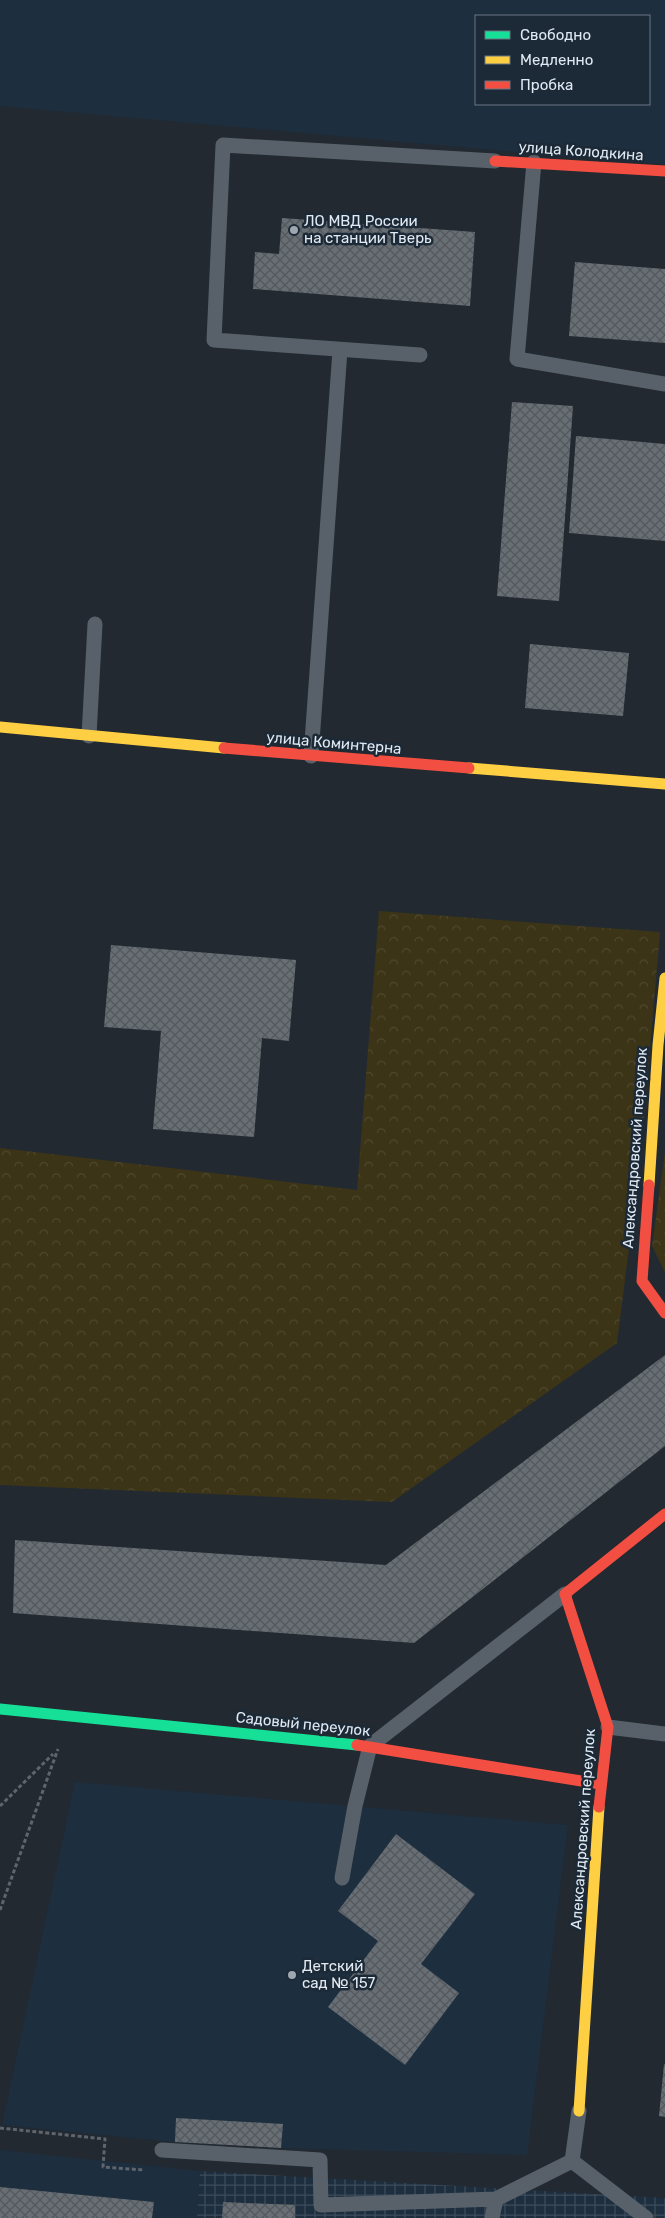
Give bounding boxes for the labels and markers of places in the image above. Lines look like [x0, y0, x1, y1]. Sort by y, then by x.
place label: ЛО МВД России на станции Тверь [304, 212, 432, 247]
marker: ЛО МВД России на станции Тверь [288, 224, 300, 236]
place label: Детский сад № 157 [302, 1957, 376, 1992]
marker: Детский сад № 157 [286, 1969, 298, 1981]

